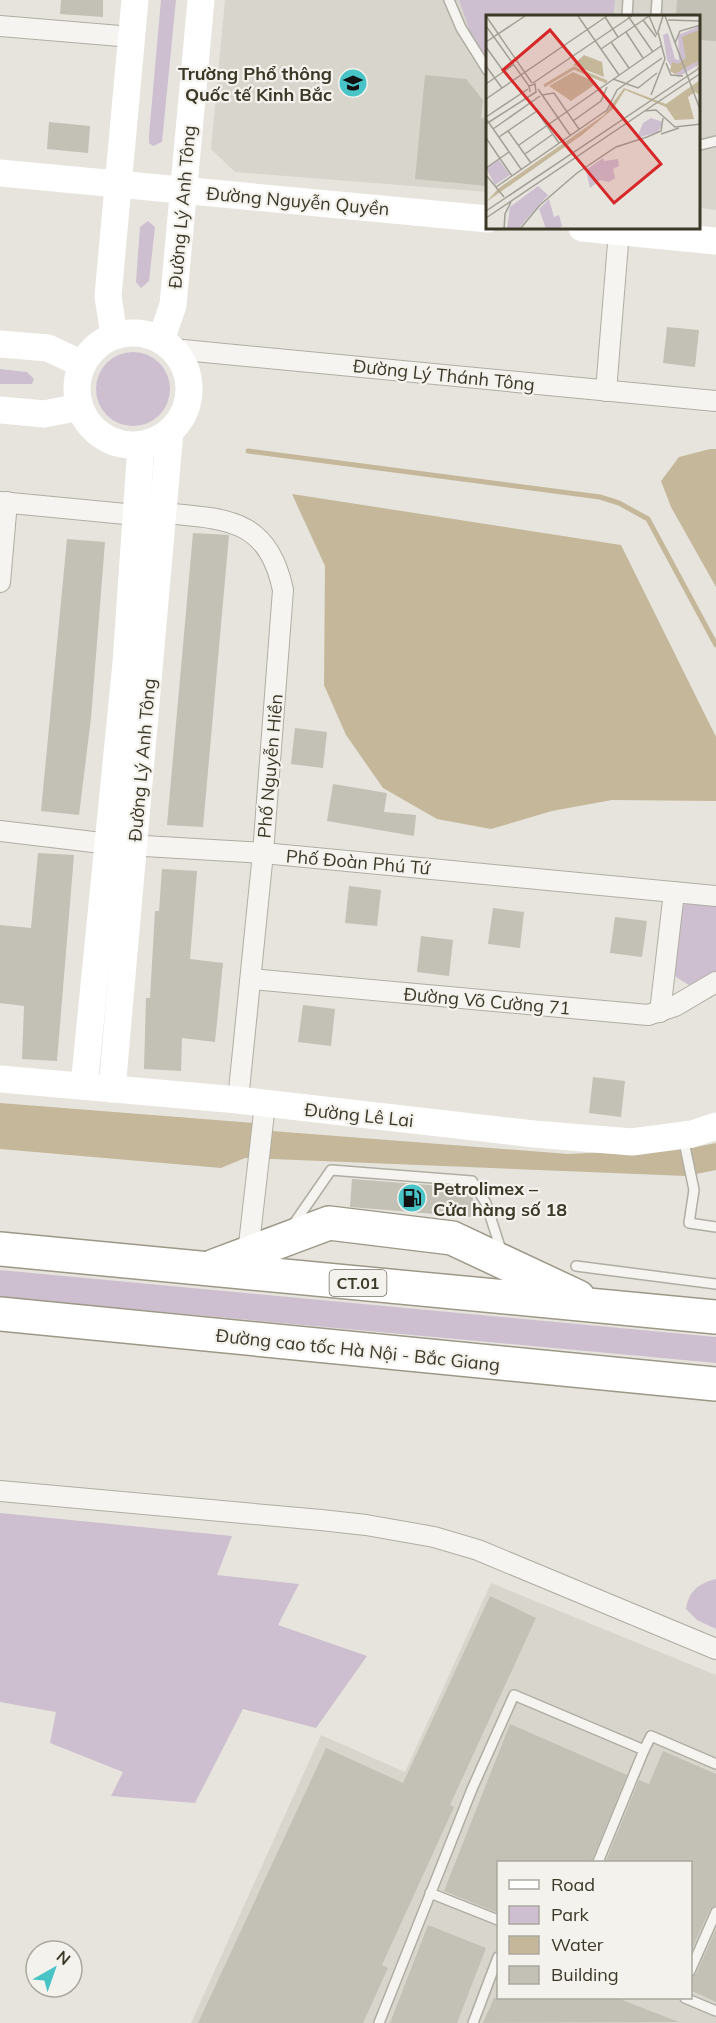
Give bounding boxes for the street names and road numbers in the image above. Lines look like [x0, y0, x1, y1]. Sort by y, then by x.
street label: Đường Lý Anh Tông [163, 124, 201, 290]
street label: Đường Nguyễn Quyền [206, 182, 390, 220]
street label: Đường Lý Thánh Tông [352, 354, 536, 396]
street label: Đường Lý Anh Tông [123, 677, 161, 843]
street label: Phố Nguyễn Hiền [252, 693, 288, 839]
street label: Phố Đoàn Phú Tứ [285, 844, 432, 880]
street label: Đường Võ Cường 71 [403, 982, 571, 1020]
street label: Đường Lê Lai [303, 1098, 415, 1132]
road number: CT.01 [330, 1270, 386, 1296]
street label: Đường cao tốc Hà Nội - Bắc Giang [215, 1324, 501, 1376]

